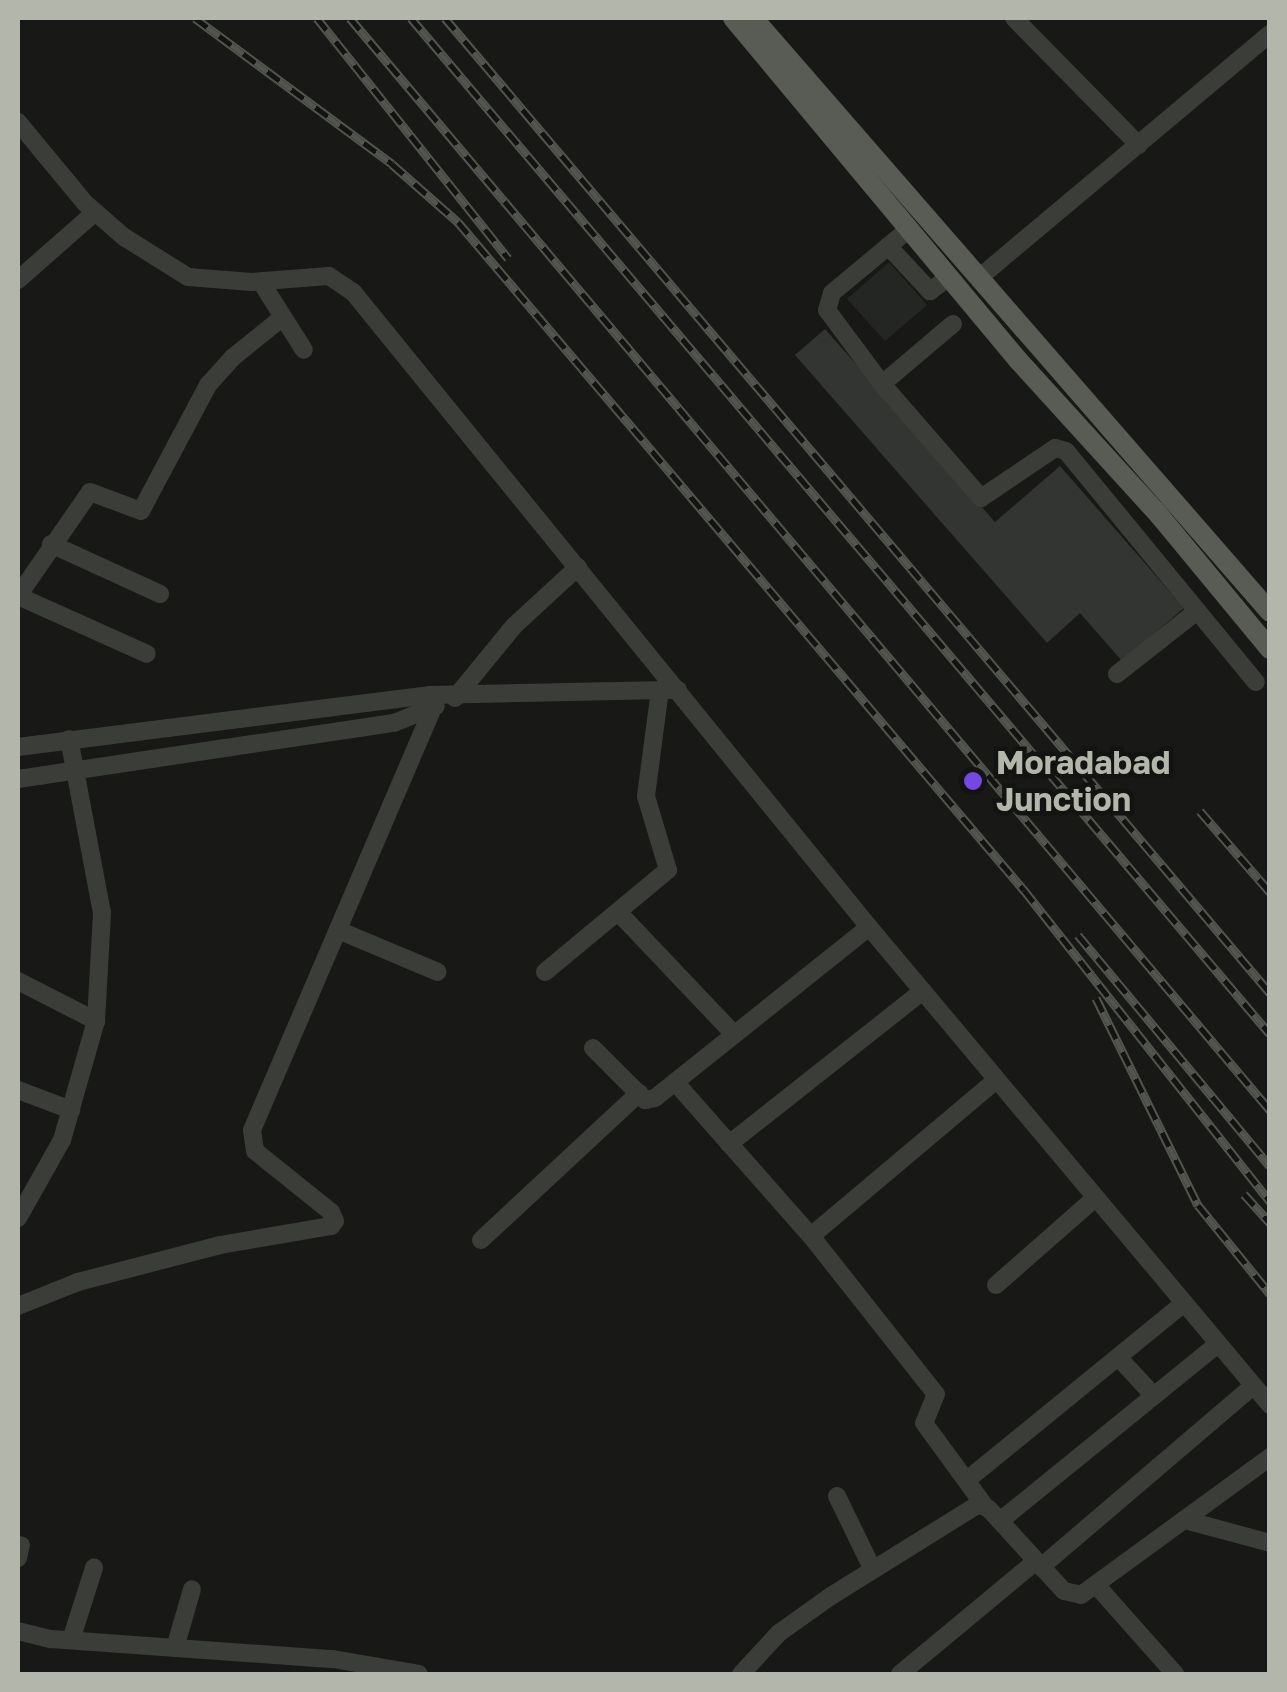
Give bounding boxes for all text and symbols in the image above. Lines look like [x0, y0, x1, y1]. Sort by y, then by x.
place label: Moradabad Junction [996, 744, 1170, 819]
marker: Moradabad Junction [960, 768, 986, 794]

